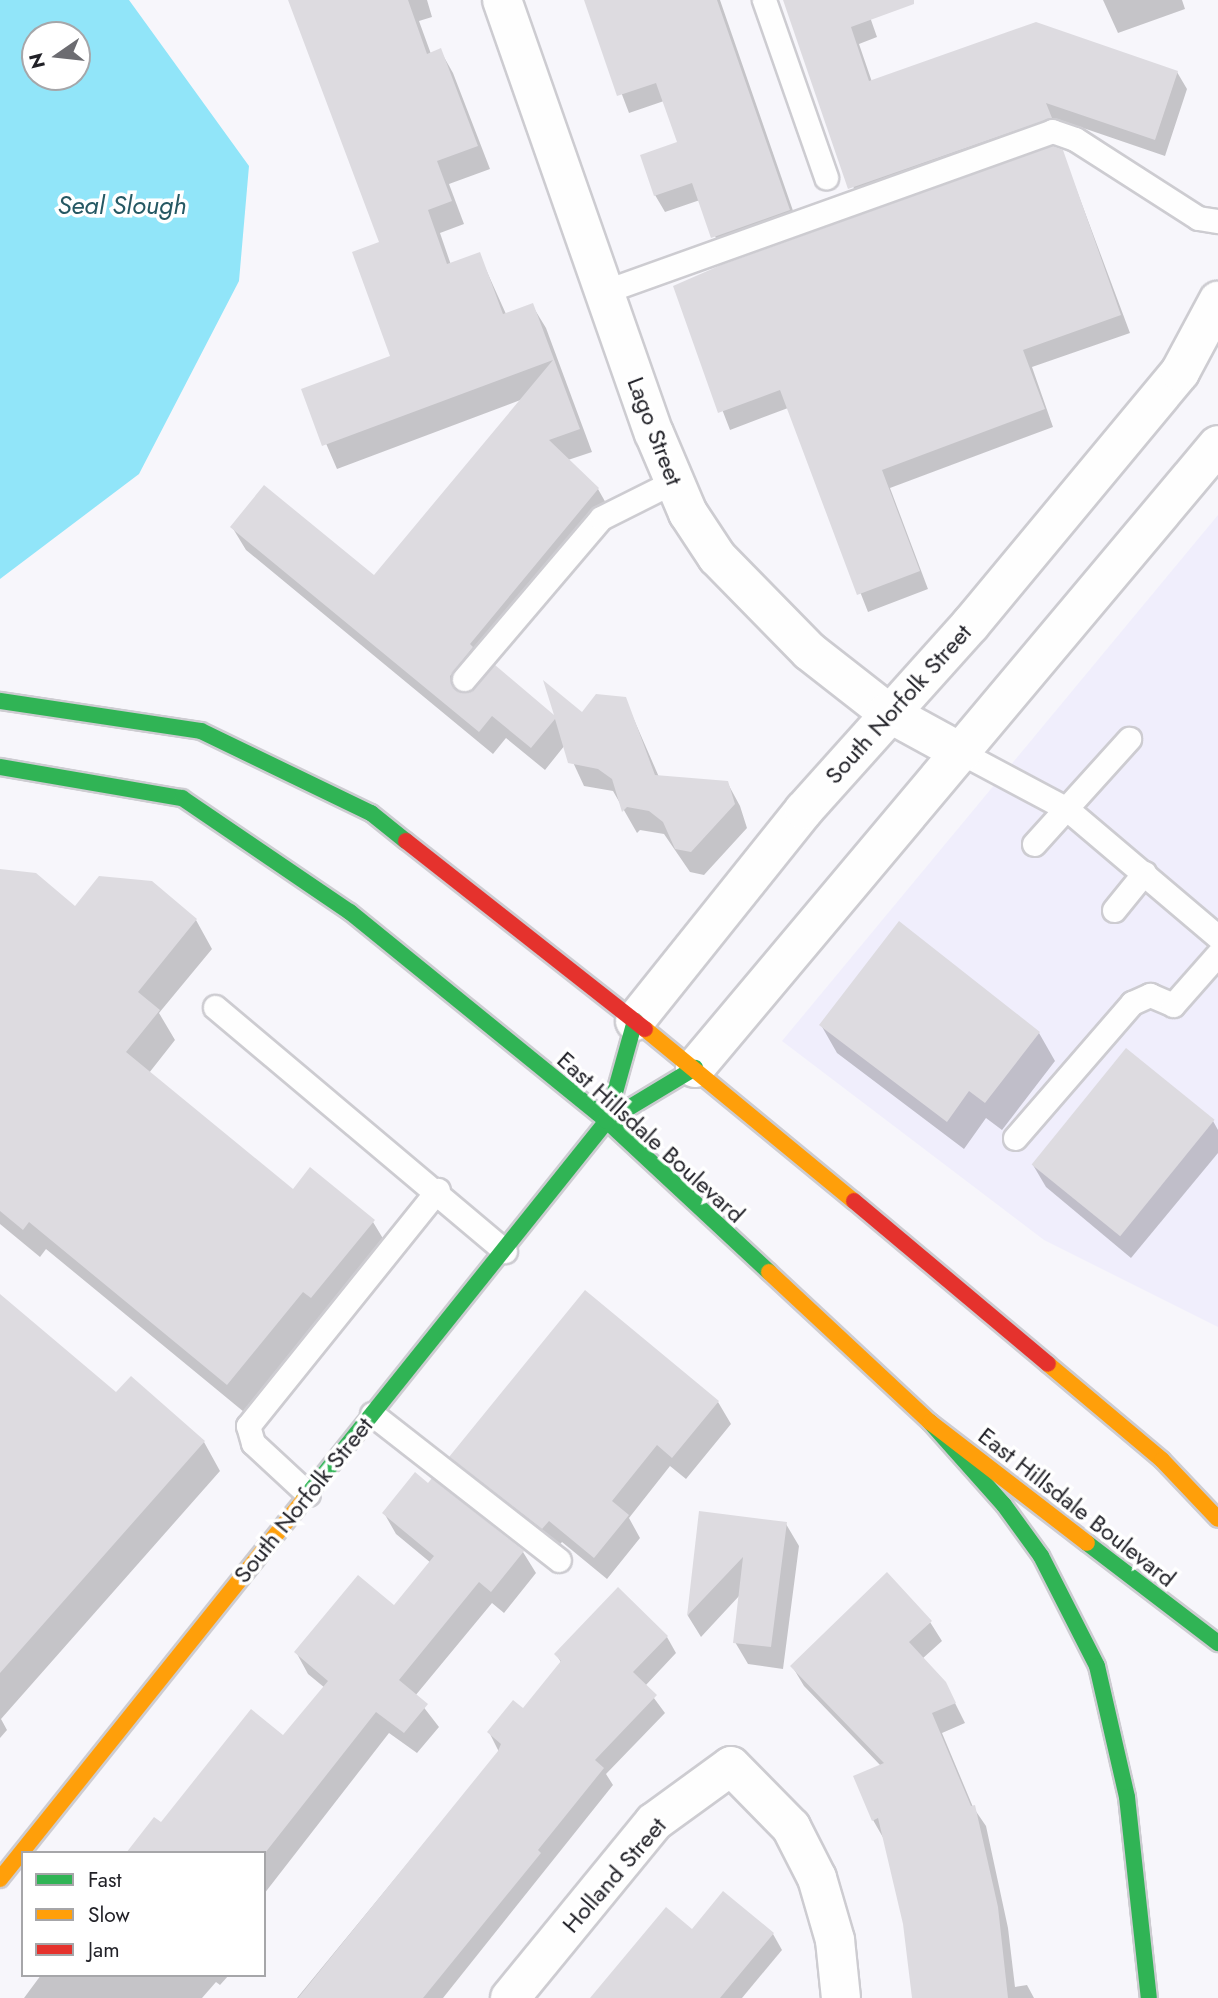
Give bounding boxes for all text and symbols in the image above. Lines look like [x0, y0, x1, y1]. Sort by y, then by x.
north arrow [21, 21, 91, 91]
text: N [22, 50, 52, 71]
water label: Seal Slough [57, 190, 187, 222]
street label: Lago Street [621, 373, 689, 489]
street label: South Norfolk Street [819, 618, 977, 790]
street label: East Hillsdale Boulevard [551, 1045, 751, 1229]
street label: South Norfolk Street [227, 1411, 379, 1589]
street label: East Hillsdale Boulevard [973, 1421, 1181, 1593]
street label: Holland Street [556, 1811, 672, 1939]
legend [21, 1851, 266, 1977]
text: Fast [88, 1865, 121, 1895]
text: Slow [88, 1900, 130, 1930]
text: Jam [88, 1935, 120, 1965]

